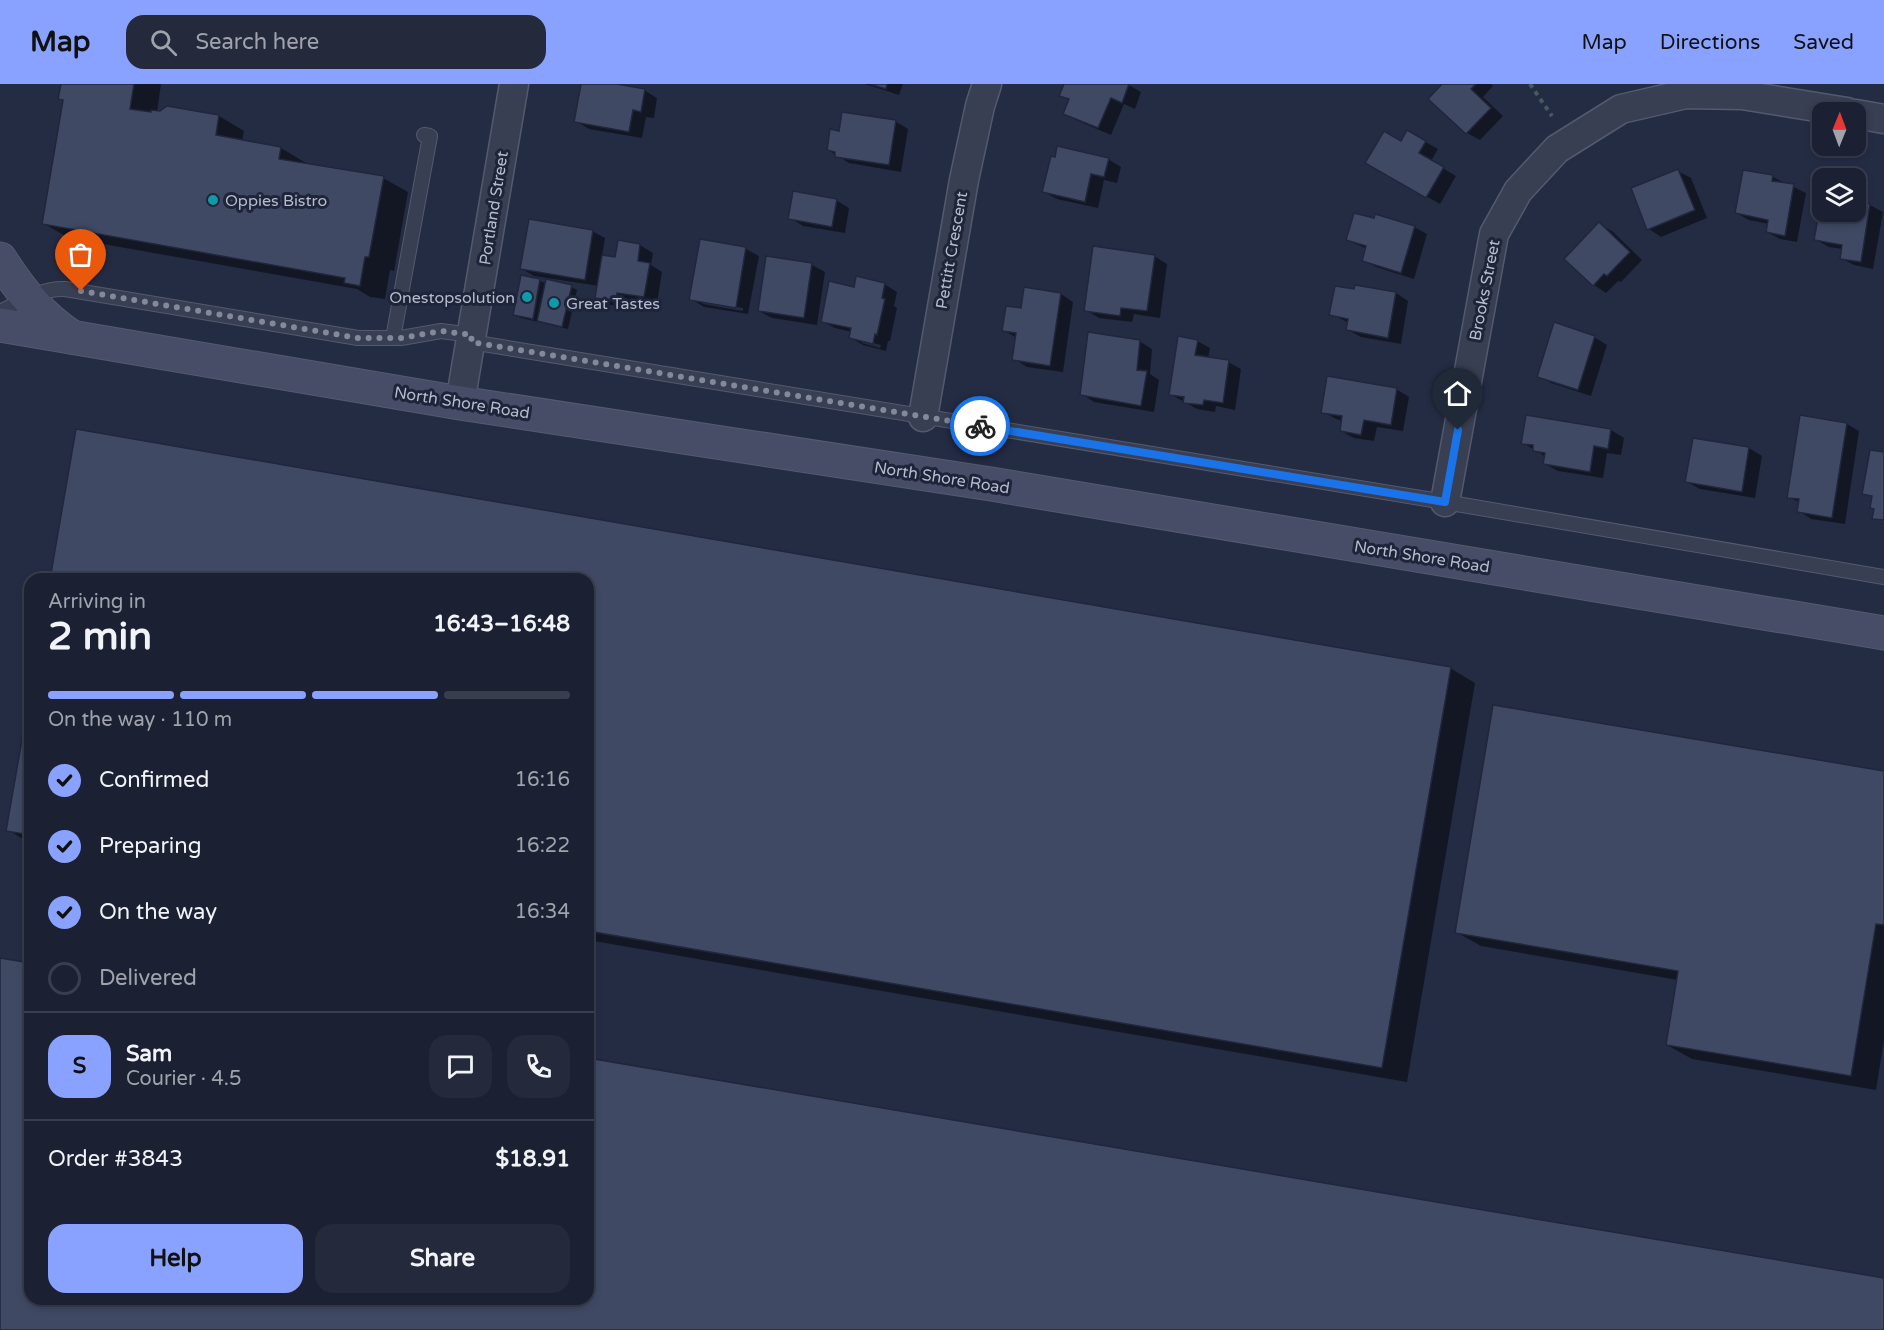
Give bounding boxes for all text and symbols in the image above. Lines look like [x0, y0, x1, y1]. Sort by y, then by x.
search box [126, 15, 546, 69]
text: Map [30, 25, 90, 59]
icon: search [147, 26, 180, 59]
text: Search here [195, 29, 319, 55]
text: Map [1581, 30, 1627, 55]
text: Directions [1660, 30, 1760, 55]
text: Saved [1793, 30, 1854, 55]
north arrow [1812, 102, 1866, 156]
map controls [1812, 102, 1866, 222]
street label: Portland Street [475, 150, 513, 267]
button: layers [1812, 168, 1866, 222]
street label: Pettitt Crescent [932, 190, 972, 311]
place label: Oppies Bistro [225, 191, 327, 211]
marker: Oppies Bistro [206, 193, 220, 207]
pin [55, 229, 106, 291]
icon: bag [64, 238, 97, 271]
street label: Brooks Street [1465, 238, 1505, 342]
place label: Onestopsolution [389, 288, 515, 308]
marker: Onestopsolution [520, 290, 534, 304]
place label: Great Tastes [566, 294, 660, 314]
marker: Great Tastes [547, 296, 561, 310]
pin [1432, 368, 1483, 430]
icon: home [1441, 377, 1474, 410]
street label: North Shore Road [393, 382, 531, 424]
courier [950, 396, 1010, 456]
icon: bike [964, 410, 997, 443]
street label: North Shore Road [873, 457, 1011, 499]
street label: North Shore Road [1353, 536, 1491, 578]
text: Arriving in [48, 590, 146, 614]
text: 16:43–16:48 [433, 611, 570, 637]
text: 2 min [48, 613, 152, 660]
text: On the way · 110 m [48, 708, 232, 732]
icon: check [48, 764, 81, 797]
text: Confirmed [99, 767, 209, 793]
text: 16:16 [515, 768, 570, 792]
icon: check [48, 830, 81, 863]
text: Preparing [99, 833, 202, 859]
text: 16:22 [515, 834, 570, 858]
icon: check [48, 896, 81, 929]
text: On the way [99, 899, 217, 925]
text: 16:34 [515, 900, 570, 924]
text: Delivered [99, 965, 197, 991]
button: chat [429, 1035, 492, 1098]
button: phone [507, 1035, 570, 1098]
text: Sam [126, 1041, 172, 1067]
text: S [73, 1053, 86, 1079]
text: Courier · 4.5 [126, 1067, 241, 1091]
text: Order #3843 [48, 1146, 183, 1172]
text: $18.91 [495, 1146, 570, 1172]
button: Help [48, 1224, 303, 1293]
button: Share [315, 1224, 570, 1293]

